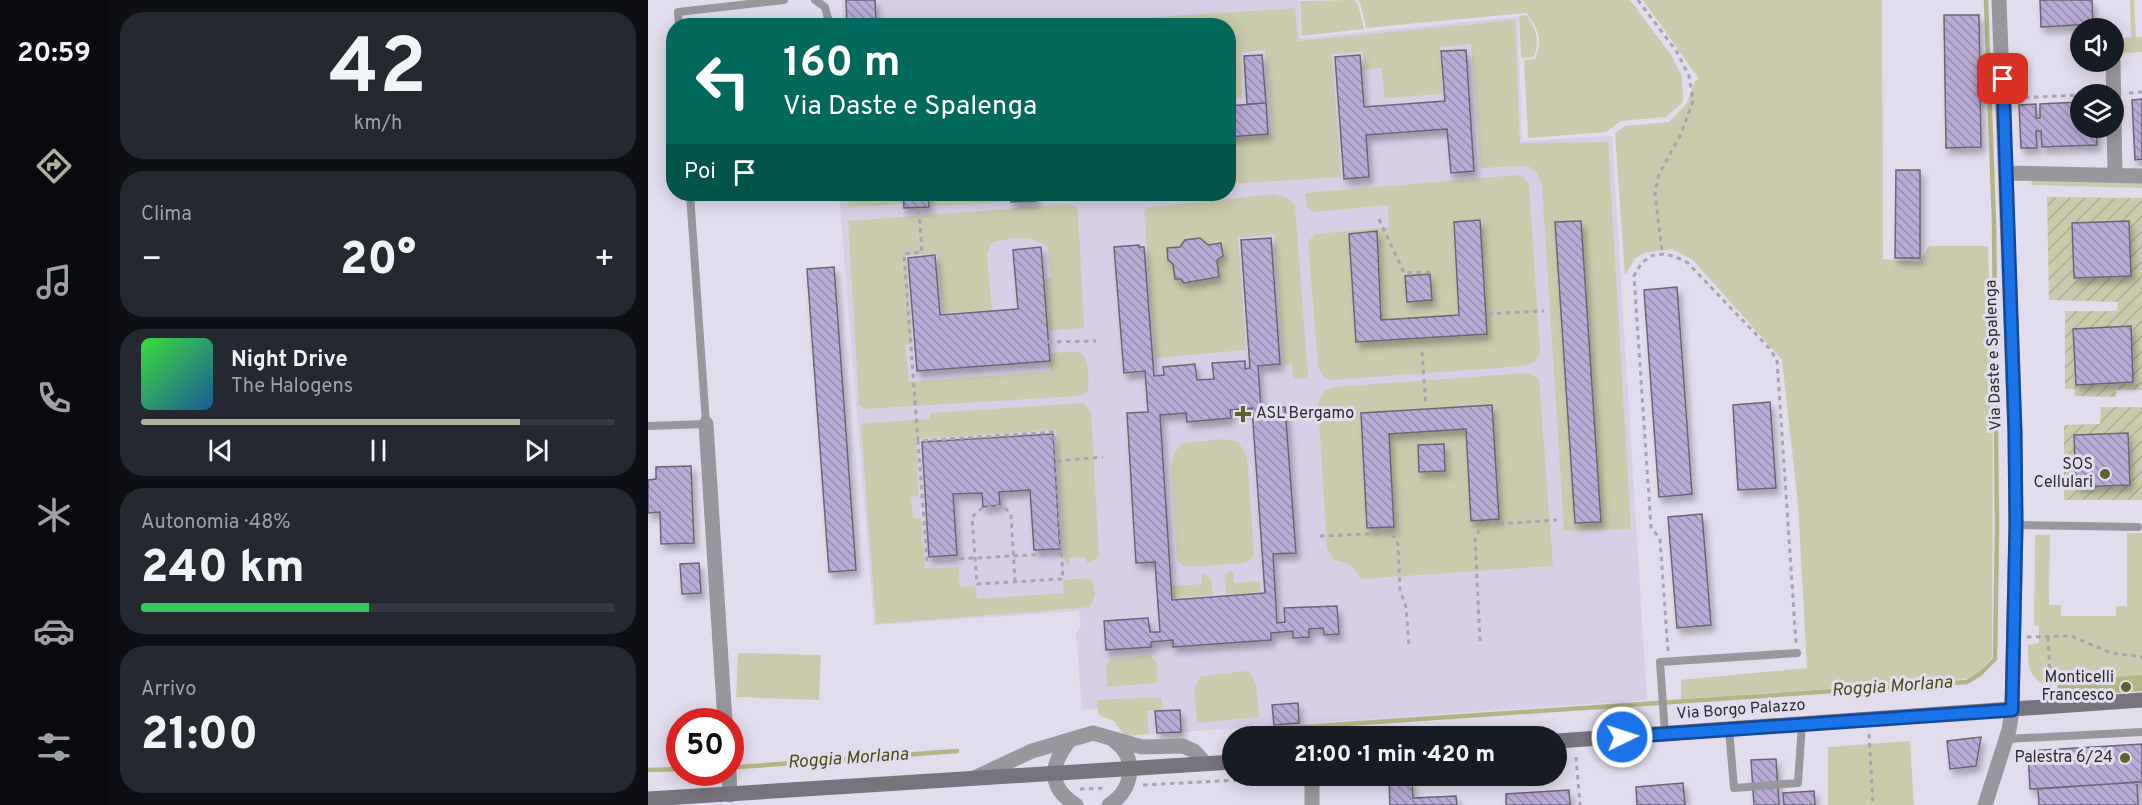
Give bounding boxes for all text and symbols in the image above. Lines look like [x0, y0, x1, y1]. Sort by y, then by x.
map controls [2070, 18, 2124, 138]
button: sound [2070, 18, 2124, 72]
text: 42 [329, 22, 427, 121]
text: 20:59 [17, 37, 91, 71]
text: 160 m [783, 38, 901, 91]
icon: left [684, 42, 762, 120]
pin [1977, 53, 2028, 104]
icon: arrive [1986, 62, 2019, 95]
button: layers [2070, 84, 2124, 138]
text: Via Daste e Spalenga [783, 90, 1037, 124]
text: km/h [354, 111, 402, 137]
icon: directions [33, 145, 75, 187]
icon: arrive [728, 156, 761, 189]
text: Poi [684, 159, 716, 186]
text: Clima [141, 202, 192, 228]
text: 20° [340, 233, 416, 290]
text: − [141, 240, 162, 282]
text: + [594, 240, 615, 282]
icon: music [33, 261, 75, 303]
street label: Via Daste e Spalenga [1981, 279, 2007, 431]
text: Night Drive [231, 347, 348, 374]
text: The Halogens [231, 374, 353, 400]
icon: phone [33, 377, 75, 419]
place label: ASL Bergamo [1256, 404, 1354, 424]
marker: ASL Bergamo [1234, 405, 1252, 423]
icon: previous [204, 434, 237, 467]
icon: pause [362, 434, 395, 467]
icon: next [520, 434, 553, 467]
place label: SOS Cellulari [2034, 455, 2093, 493]
marker: SOS Cellulari [2098, 467, 2112, 481]
icon: climate [33, 494, 75, 536]
text: Autonomia · 48% [141, 510, 291, 536]
text: 240 km [141, 541, 305, 598]
icon: car [33, 610, 75, 652]
place label: Monticelli Francesco [2041, 668, 2114, 706]
water label: Roggia Morlana [1831, 671, 1954, 703]
text: Arrivo [141, 677, 196, 703]
marker: Monticelli Francesco [2119, 680, 2133, 694]
street label: Via Borgo Palazzo [1676, 696, 1806, 724]
position arrow [1590, 705, 1654, 769]
text: 21:00 [141, 708, 258, 765]
speed limit sign: 50 [666, 708, 744, 786]
icon: filters [33, 726, 75, 768]
text: 21:00 · 1 min · 420 m [1294, 742, 1495, 769]
water label: Roggia Morlana [787, 743, 910, 775]
place label: Palestra 6/24 [2014, 748, 2113, 768]
marker: Palestra 6/24 [2118, 751, 2132, 765]

